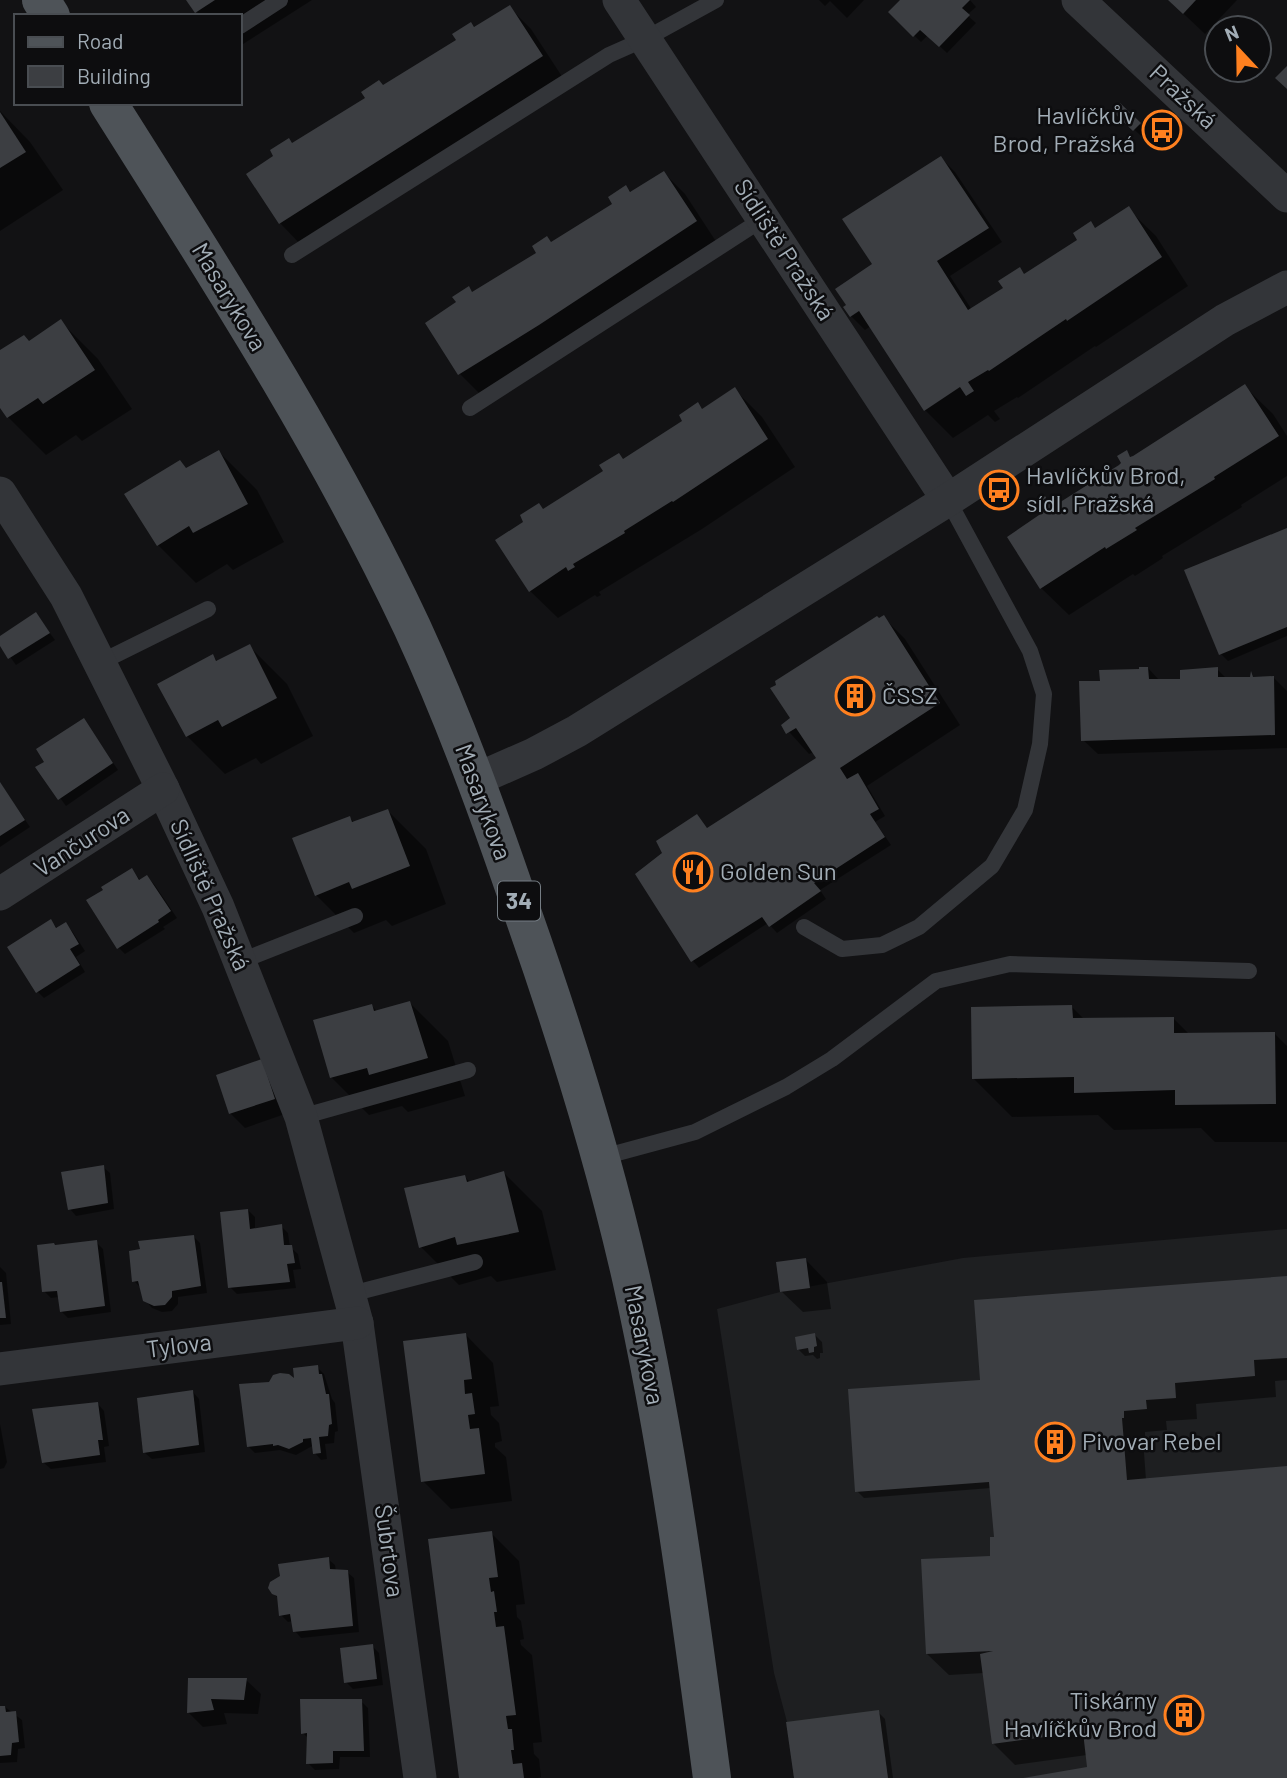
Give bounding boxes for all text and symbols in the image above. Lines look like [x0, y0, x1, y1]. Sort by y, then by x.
legend [14, 14, 242, 105]
north arrow [1203, 14, 1273, 84]
text: N [1221, 20, 1242, 46]
text: Road [77, 28, 123, 53]
street label: Pražská [1144, 58, 1224, 134]
text: Building [77, 63, 151, 88]
place label: Havlíčkův Brod, Pražská [993, 100, 1135, 157]
bus stop icon: Havlíčkův Brod, Pražská [1141, 109, 1183, 151]
street label: Sídliště Pražská [729, 173, 842, 325]
street label: Masarykova [187, 237, 274, 356]
place label: Havlíčkův Brod, sídl. Pražská [1026, 460, 1186, 517]
bus stop icon: Havlíčkův Brod, sídl. Pražská [978, 469, 1020, 511]
building icon: ČSSZ [834, 675, 876, 717]
place label: ČSSZ [882, 680, 938, 709]
street label: Masarykova [450, 740, 519, 863]
street label: Vančurova [28, 799, 134, 882]
street label: Sídliště Pražská [165, 814, 258, 975]
restaurant icon: Golden Sun [672, 851, 714, 893]
place label: Golden Sun [720, 856, 837, 885]
road number: 34 [498, 882, 540, 920]
street label: Masarykova [620, 1282, 671, 1407]
street label: Tylova [145, 1326, 213, 1363]
building icon: Pivovar Rebel [1034, 1421, 1076, 1463]
place label: Pivovar Rebel [1082, 1426, 1222, 1455]
street label: Šubrtova [370, 1503, 411, 1599]
place label: Tiskárny Havlíčkův Brod [1004, 1685, 1157, 1742]
building icon: Tiskárny Havlíčkův Brod [1163, 1694, 1205, 1736]

